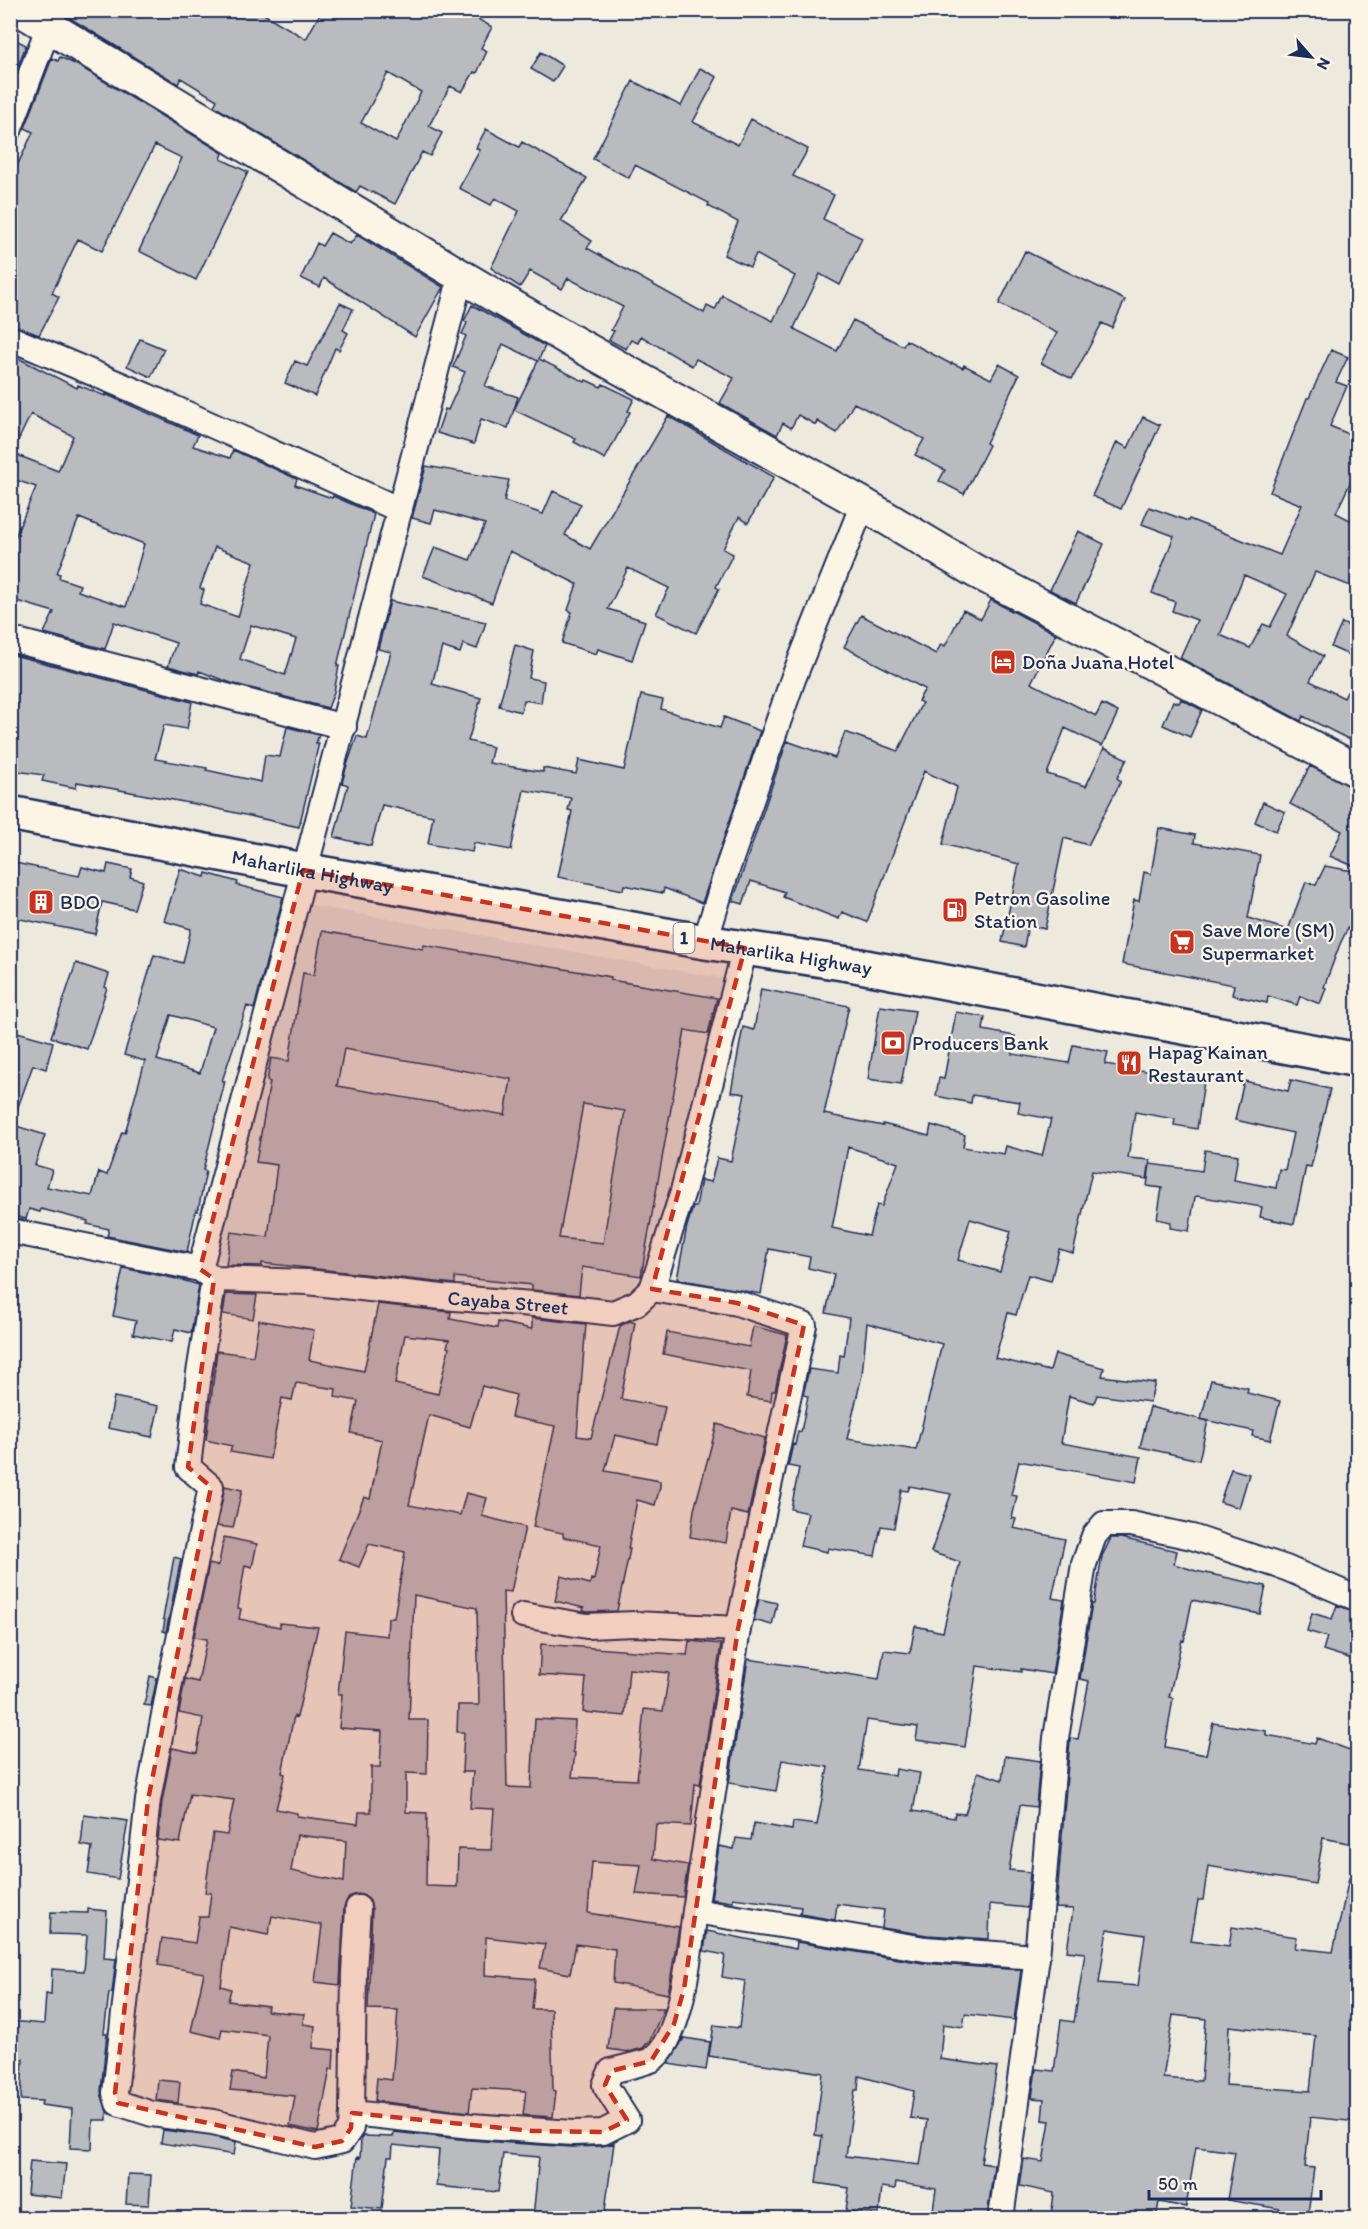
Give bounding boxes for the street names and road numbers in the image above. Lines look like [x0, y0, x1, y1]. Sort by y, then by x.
street label: Maharlika Highway [230, 844, 396, 898]
road number: 1 [674, 923, 694, 953]
street label: Maharlika Highway [708, 931, 875, 980]
street label: Cayaba Street [447, 1285, 570, 1320]

